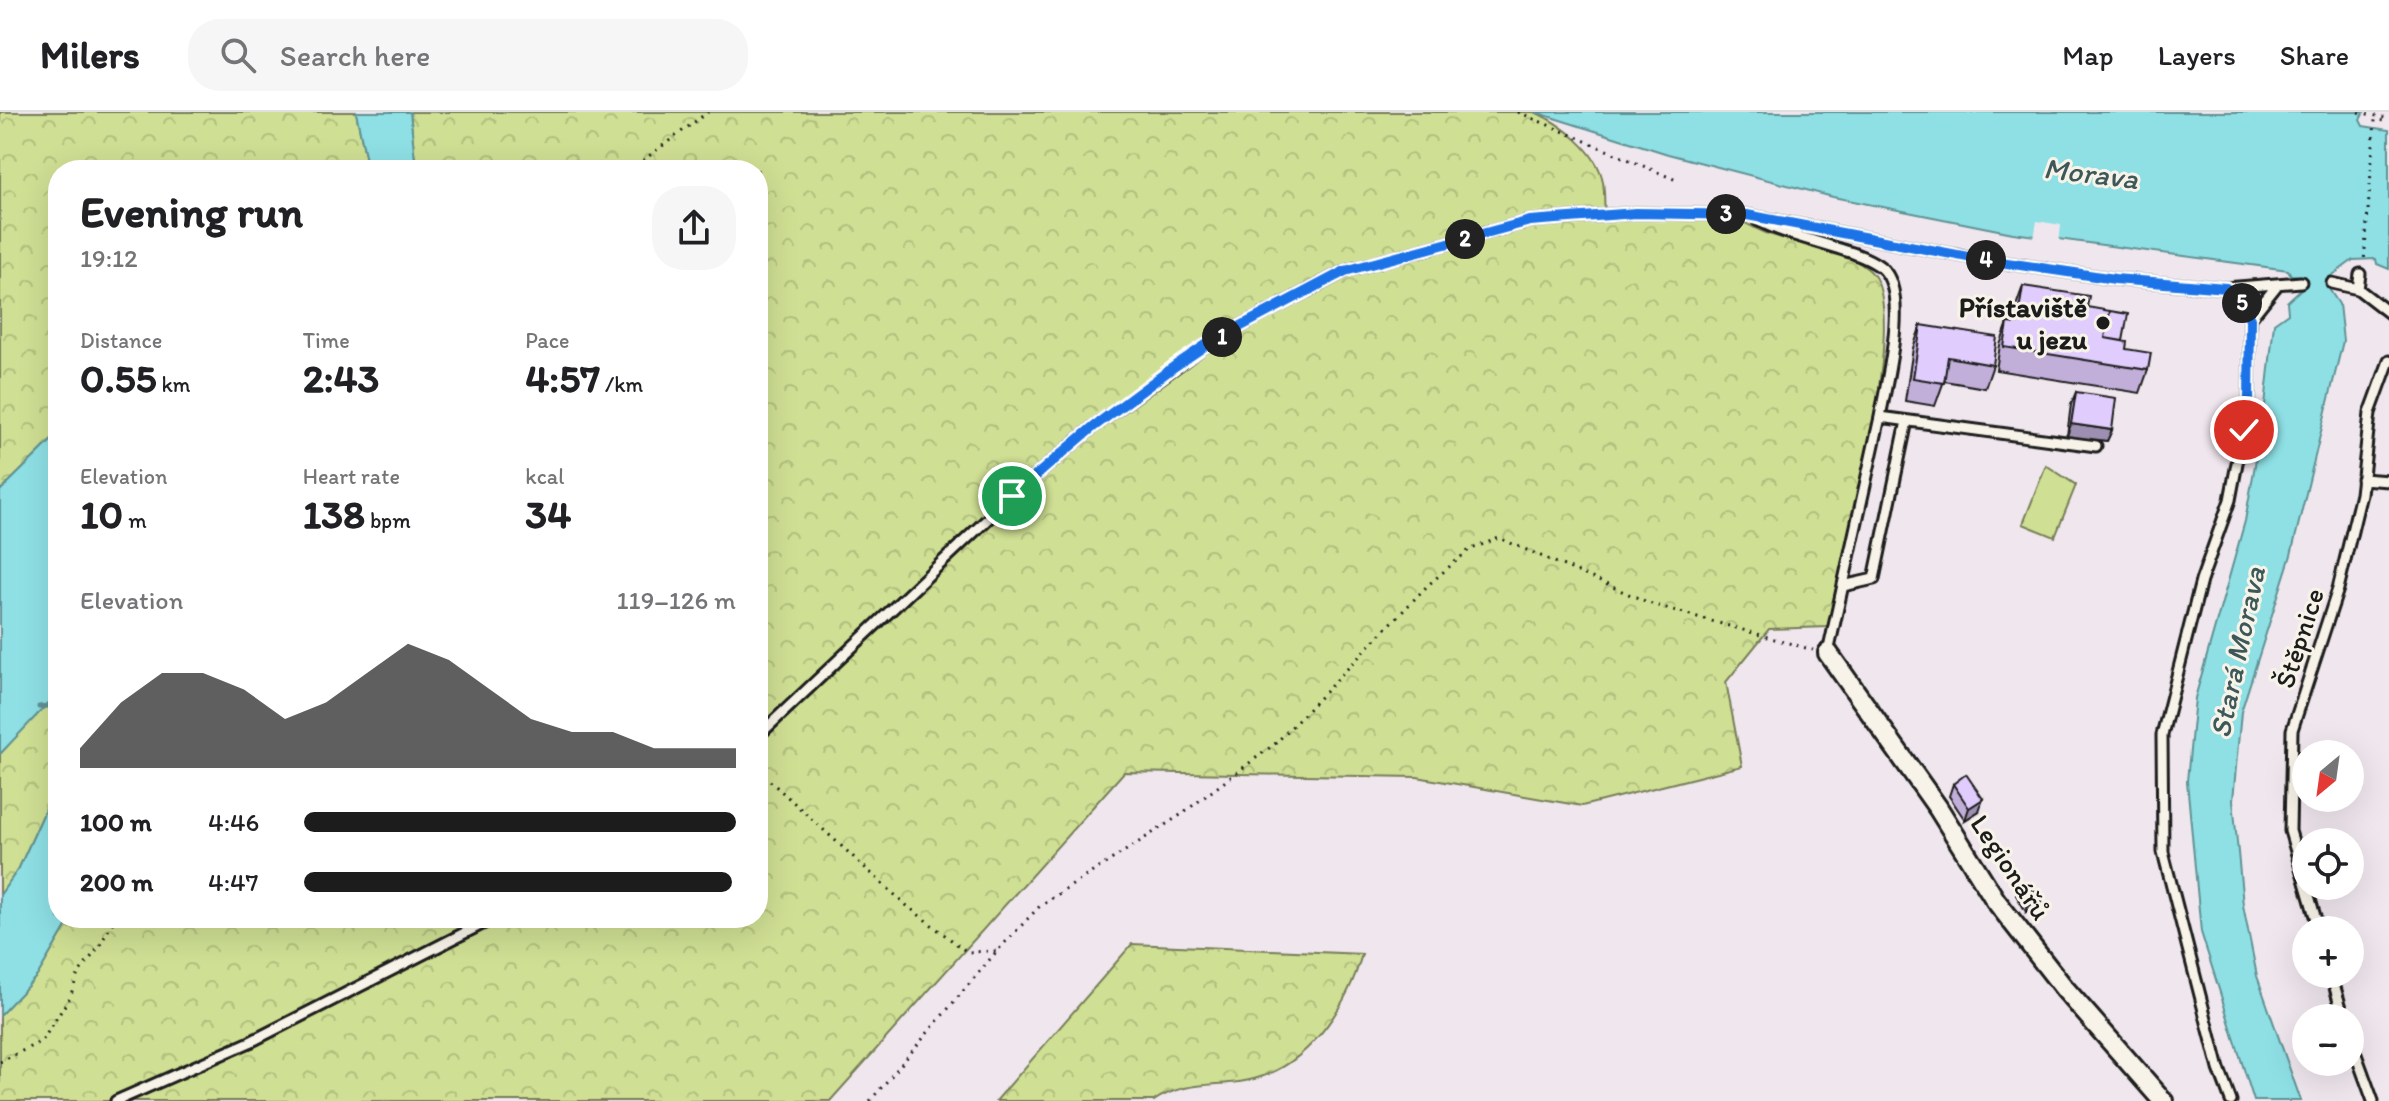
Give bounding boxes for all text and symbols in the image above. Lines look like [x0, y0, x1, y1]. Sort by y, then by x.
search box [188, 19, 748, 91]
text: Milers [40, 32, 140, 78]
icon: search [216, 33, 260, 77]
text: Search here [280, 37, 430, 74]
text: Map [2062, 38, 2114, 72]
text: Layers [2158, 38, 2236, 72]
text: Share [2280, 38, 2349, 72]
water label: Morava [2042, 149, 2141, 197]
text: Evening run [80, 185, 303, 238]
button: share [652, 186, 736, 270]
pin: 3 [1706, 194, 1746, 234]
text: 3 [1720, 200, 1732, 227]
pin: 2 [1445, 219, 1485, 259]
text: 2 [1459, 225, 1471, 252]
pin: 4 [1966, 240, 2006, 280]
text: 19:12 [80, 242, 138, 274]
text: 4 [1979, 246, 1993, 273]
pin: 5 [2222, 283, 2262, 323]
text: 5 [2236, 289, 2248, 316]
place label: Přístaviště u jezu [1959, 290, 2087, 356]
marker: Přístaviště u jezu [2094, 314, 2112, 332]
pin: 1 [1202, 317, 1242, 357]
text: 1 [1217, 323, 1227, 350]
text: Distance [80, 327, 162, 354]
text: Time [303, 327, 350, 354]
text: Pace [525, 327, 569, 354]
text: 0.55 [80, 354, 156, 402]
text: 2:43 [303, 354, 379, 402]
text: 4:57 [525, 354, 600, 402]
text: km [156, 371, 191, 398]
text: /km [600, 371, 643, 398]
pin [2210, 396, 2278, 464]
icon: check [2222, 408, 2266, 452]
pin [978, 462, 1046, 530]
text: Elevation [80, 463, 167, 490]
text: Heart rate [303, 463, 400, 490]
text: kcal [525, 463, 564, 490]
icon: arrive [990, 474, 1034, 518]
text: 10 [80, 490, 123, 538]
text: 138 [303, 490, 365, 538]
text: 34 [525, 490, 571, 538]
text: m [123, 507, 147, 534]
text: bpm [365, 507, 411, 534]
water label: Stará Morava [2201, 563, 2273, 741]
text: Elevation [80, 584, 183, 616]
text: 119–126 m [617, 584, 736, 616]
street label: Štěpnice [2267, 584, 2331, 692]
north arrow [2292, 740, 2364, 812]
map controls [2292, 740, 2364, 1076]
text: 100 m [80, 806, 152, 838]
text: 4:46 [208, 806, 259, 838]
street label: Legionářů [1964, 808, 2058, 926]
button: locate [2292, 828, 2364, 900]
text: 200 m [80, 866, 153, 898]
text: 4:47 [208, 866, 259, 898]
button: + [2292, 916, 2364, 988]
button: − [2292, 1004, 2364, 1076]

